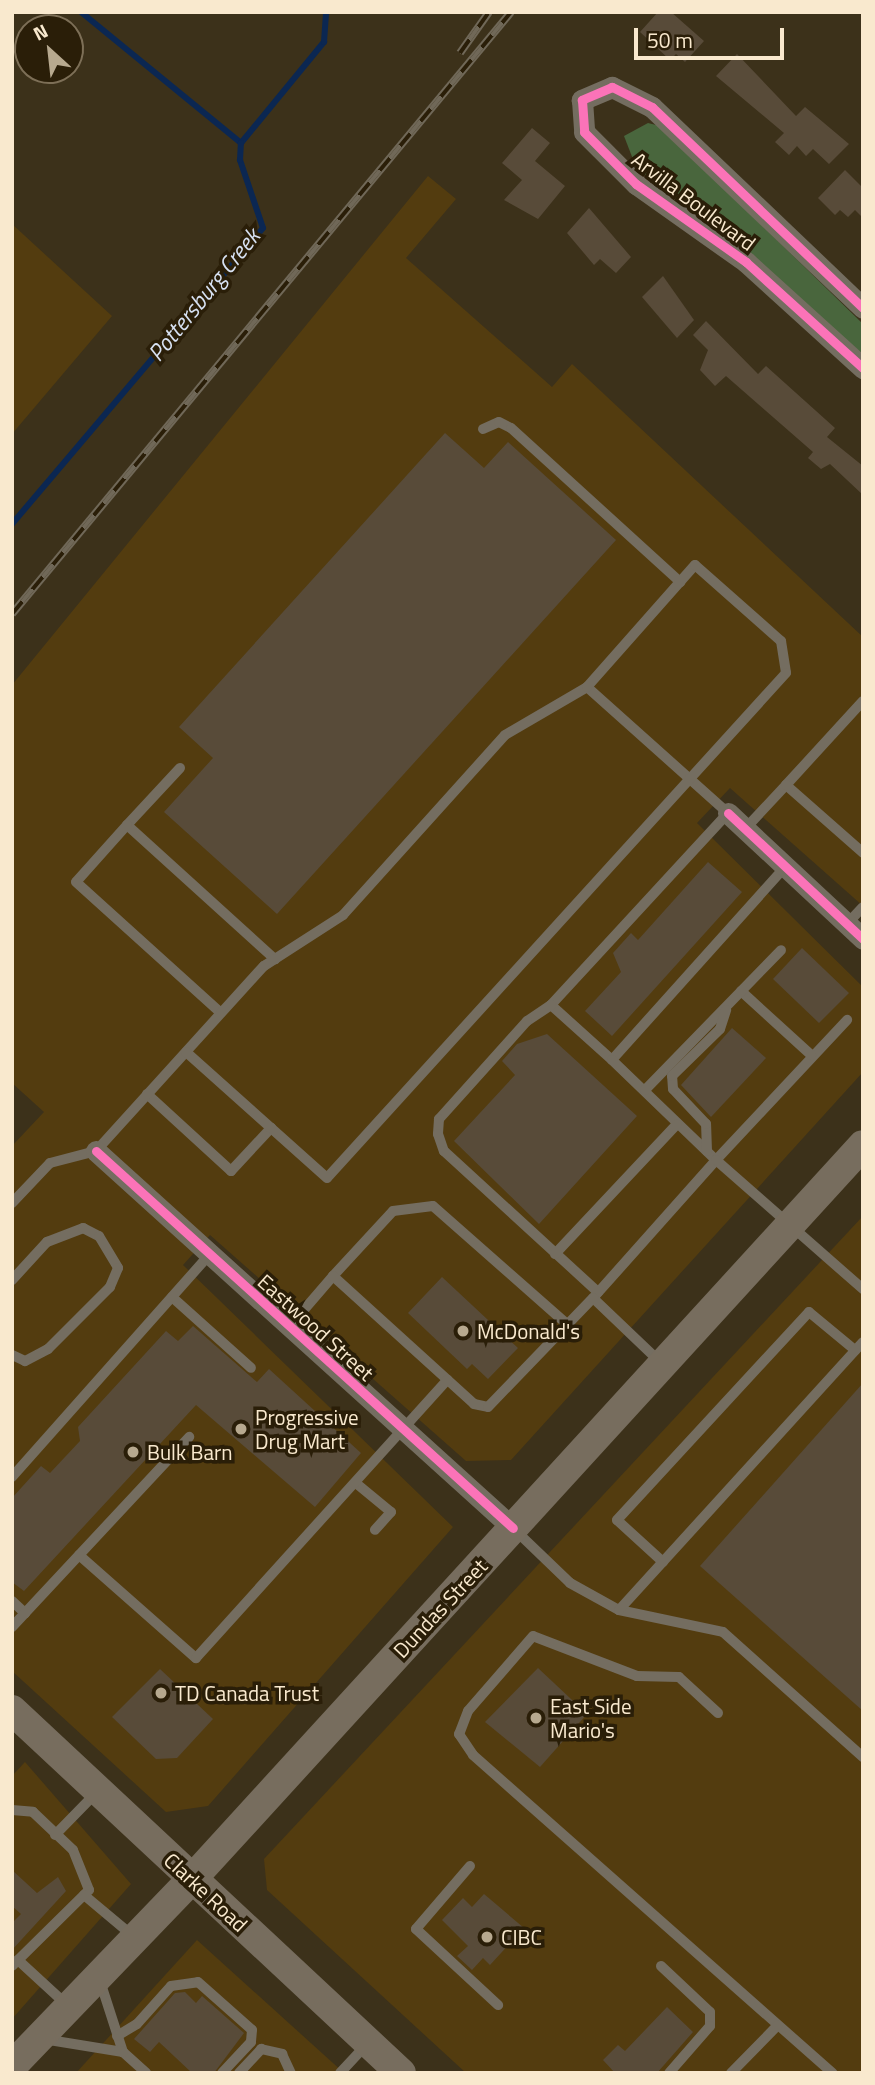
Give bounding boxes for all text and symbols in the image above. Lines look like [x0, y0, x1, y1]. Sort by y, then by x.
north arrow [14, 14, 84, 84]
scale bar [637, 14, 788, 58]
text: N [28, 16, 53, 48]
text: 50 m [647, 24, 693, 56]
street label: Arvilla Boulevard [627, 146, 761, 256]
water label: Pottersburg Creek [142, 223, 266, 367]
street label: Eastwood Street [253, 1268, 379, 1386]
place label: McDonald's [477, 1318, 580, 1344]
marker: McDonald's [455, 1323, 471, 1339]
place label: Progressive Drug Mart [255, 1404, 359, 1454]
marker: Progressive Drug Mart [233, 1421, 249, 1437]
place label: Bulk Barn [147, 1439, 233, 1465]
marker: Bulk Barn [125, 1444, 141, 1460]
street label: Dundas Street [388, 1553, 492, 1663]
place label: TD Canada Trust [175, 1680, 319, 1706]
marker: TD Canada Trust [153, 1685, 169, 1701]
place label: East Side Mario's [550, 1693, 632, 1743]
marker: East Side Mario's [528, 1710, 544, 1726]
street label: Clarke Road [159, 1847, 253, 1937]
place label: CIBC [501, 1924, 542, 1950]
marker: CIBC [479, 1929, 495, 1945]

